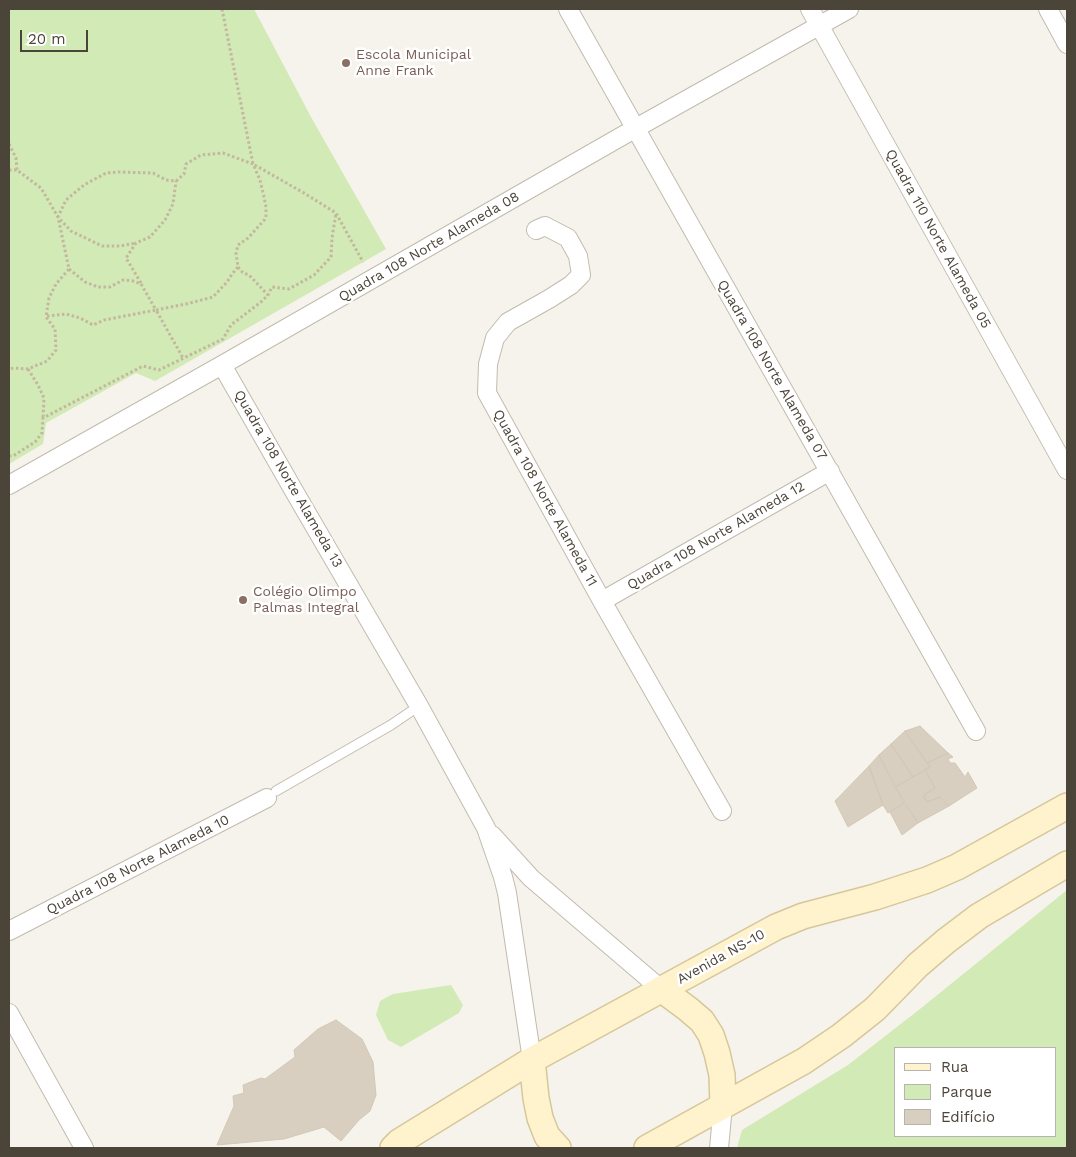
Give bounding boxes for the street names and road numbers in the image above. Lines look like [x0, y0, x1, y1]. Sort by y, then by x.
street label: Quadra 110 Norte Alameda 05 [882, 147, 994, 331]
street label: Quadra 108 Norte Alameda 08 [336, 188, 522, 306]
street label: Quadra 108 Norte Alameda 07 [714, 277, 830, 463]
street label: Quadra 108 Norte Alameda 13 [230, 387, 346, 571]
street label: Quadra 108 Norte Alameda 11 [489, 407, 601, 589]
street label: Quadra 108 Norte Alameda 12 [624, 478, 808, 594]
street label: Quadra 108 Norte Alameda 10 [44, 812, 232, 918]
street label: Avenida NS-10 [674, 926, 768, 988]

